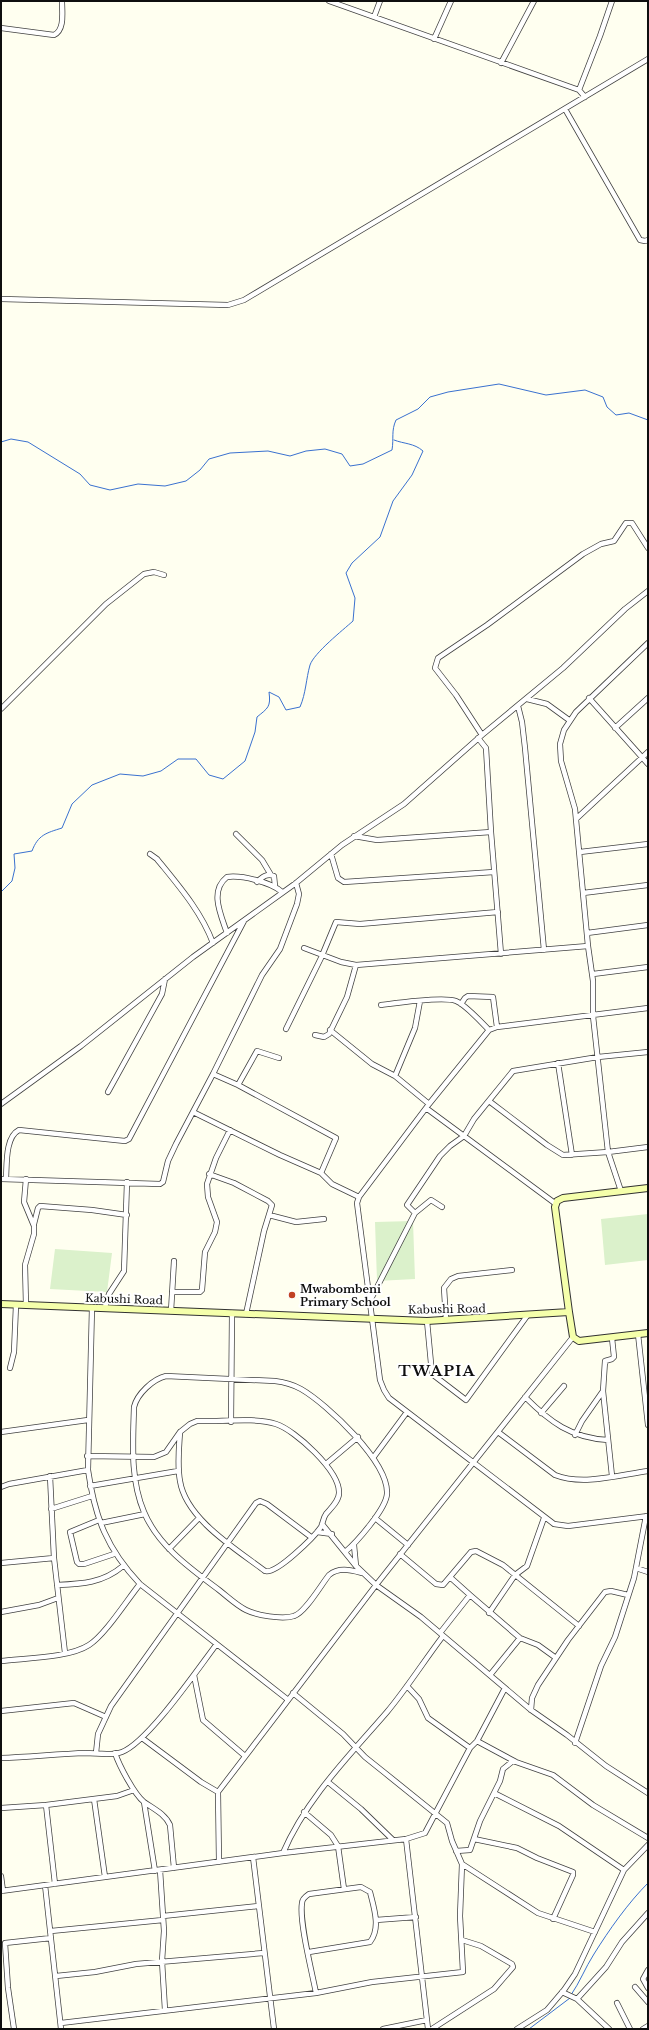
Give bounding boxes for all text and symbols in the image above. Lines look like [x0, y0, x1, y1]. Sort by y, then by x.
place label: Mwabombeni Primary School [300, 1282, 391, 1309]
marker: Mwabombeni Primary School [287, 1290, 297, 1300]
street label: Kabushi Road [85, 1291, 164, 1307]
street label: Kabushi Road [408, 1301, 487, 1317]
district label: TWAPIA [398, 1361, 476, 1380]

